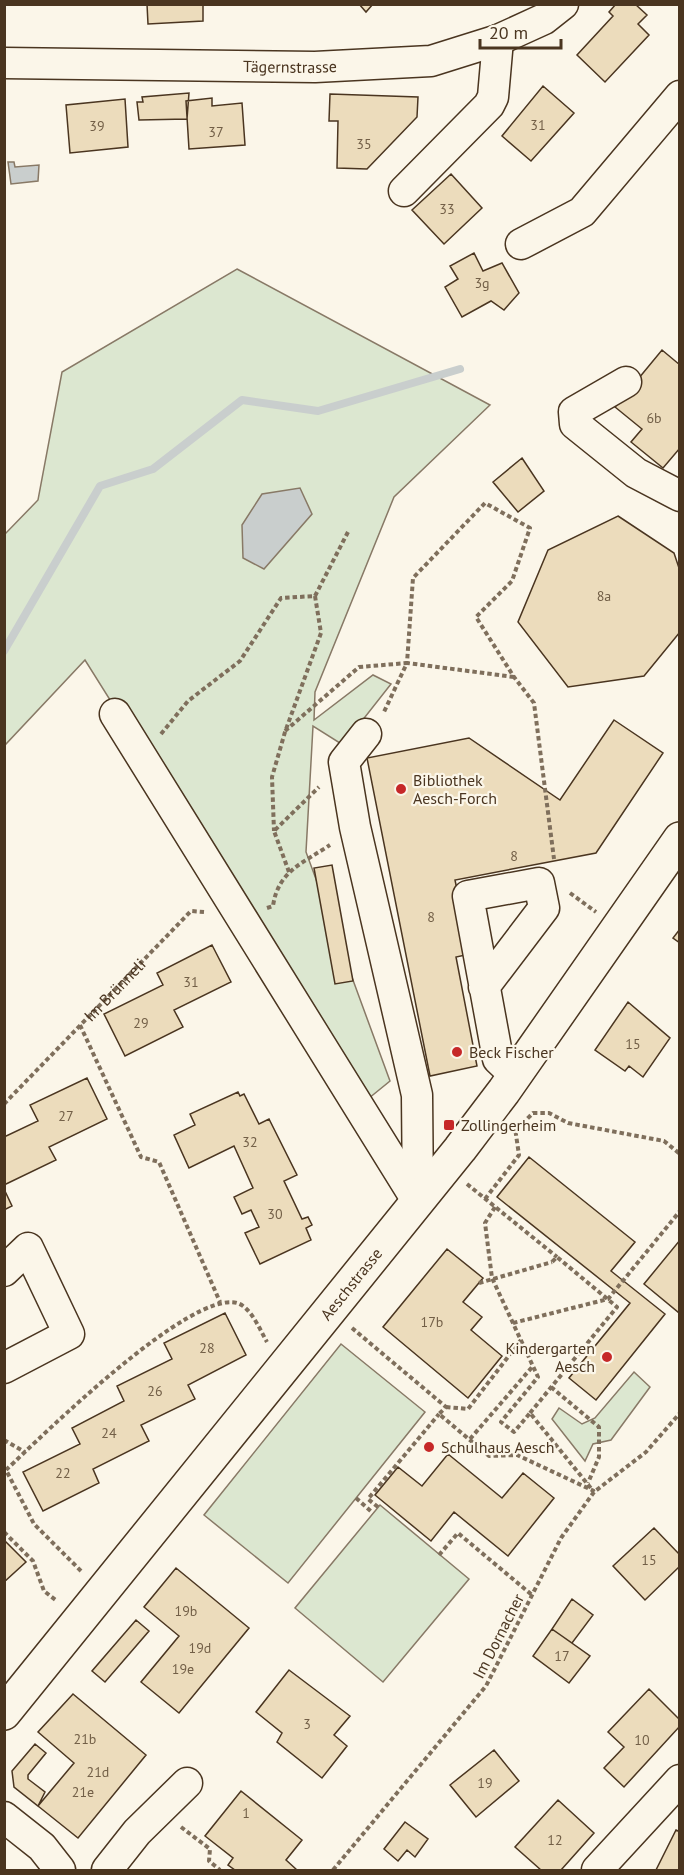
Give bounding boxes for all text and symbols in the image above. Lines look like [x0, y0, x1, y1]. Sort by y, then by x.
scale bar [480, 12, 561, 50]
text: 20 m [489, 21, 528, 44]
street label: Tägernstrasse [243, 56, 337, 77]
house number: 31 [530, 116, 546, 134]
house number: 39 [89, 117, 105, 135]
house number: 37 [208, 123, 224, 141]
house number: 35 [356, 135, 372, 153]
house number: 33 [439, 200, 455, 218]
house number: 3g [474, 274, 490, 292]
house number: 6b [646, 409, 662, 427]
house number: 8a [597, 587, 611, 605]
place label: Bibliothek Aesch-Forch [413, 770, 497, 808]
marker: Bibliothek Aesch-Forch [394, 782, 408, 796]
house number: 8 [510, 847, 518, 865]
house number: 8 [427, 908, 435, 926]
street label: Im Brünneli [80, 954, 150, 1026]
house number: 31 [183, 973, 199, 991]
house number: 29 [133, 1014, 149, 1032]
house number: 15 [625, 1035, 641, 1053]
place label: Beck Fischer [469, 1042, 554, 1062]
marker: Beck Fischer [450, 1045, 464, 1059]
house number: 27 [58, 1107, 74, 1125]
place label: Zollingerheim [461, 1115, 556, 1135]
marker: Zollingerheim [442, 1118, 456, 1132]
house number: 32 [242, 1133, 258, 1151]
house number: 30 [267, 1205, 283, 1223]
street label: Aeschstrasse [316, 1244, 386, 1324]
house number: 17b [421, 1313, 443, 1331]
place label: Kindergarten Aesch [505, 1338, 595, 1376]
house number: 28 [199, 1339, 215, 1357]
marker: Kindergarten Aesch [600, 1350, 614, 1364]
house number: 26 [147, 1382, 163, 1400]
house number: 24 [101, 1424, 117, 1442]
place label: Schulhaus Aesch [441, 1437, 555, 1457]
marker: Schulhaus Aesch [422, 1440, 436, 1454]
house number: 22 [55, 1464, 71, 1482]
house number: 15 [641, 1551, 657, 1569]
street label: Im Dornacher [468, 1590, 528, 1682]
house number: 19b [175, 1602, 197, 1620]
house number: 19d [189, 1639, 211, 1657]
house number: 17 [554, 1647, 570, 1665]
house number: 19e [172, 1660, 194, 1678]
house number: 3 [303, 1715, 311, 1733]
house number: 21b [74, 1730, 96, 1748]
house number: 10 [634, 1731, 650, 1749]
house number: 21d [87, 1763, 109, 1781]
house number: 19 [477, 1774, 493, 1792]
house number: 21e [72, 1783, 94, 1801]
house number: 1 [242, 1804, 250, 1822]
house number: 12 [547, 1831, 563, 1849]

